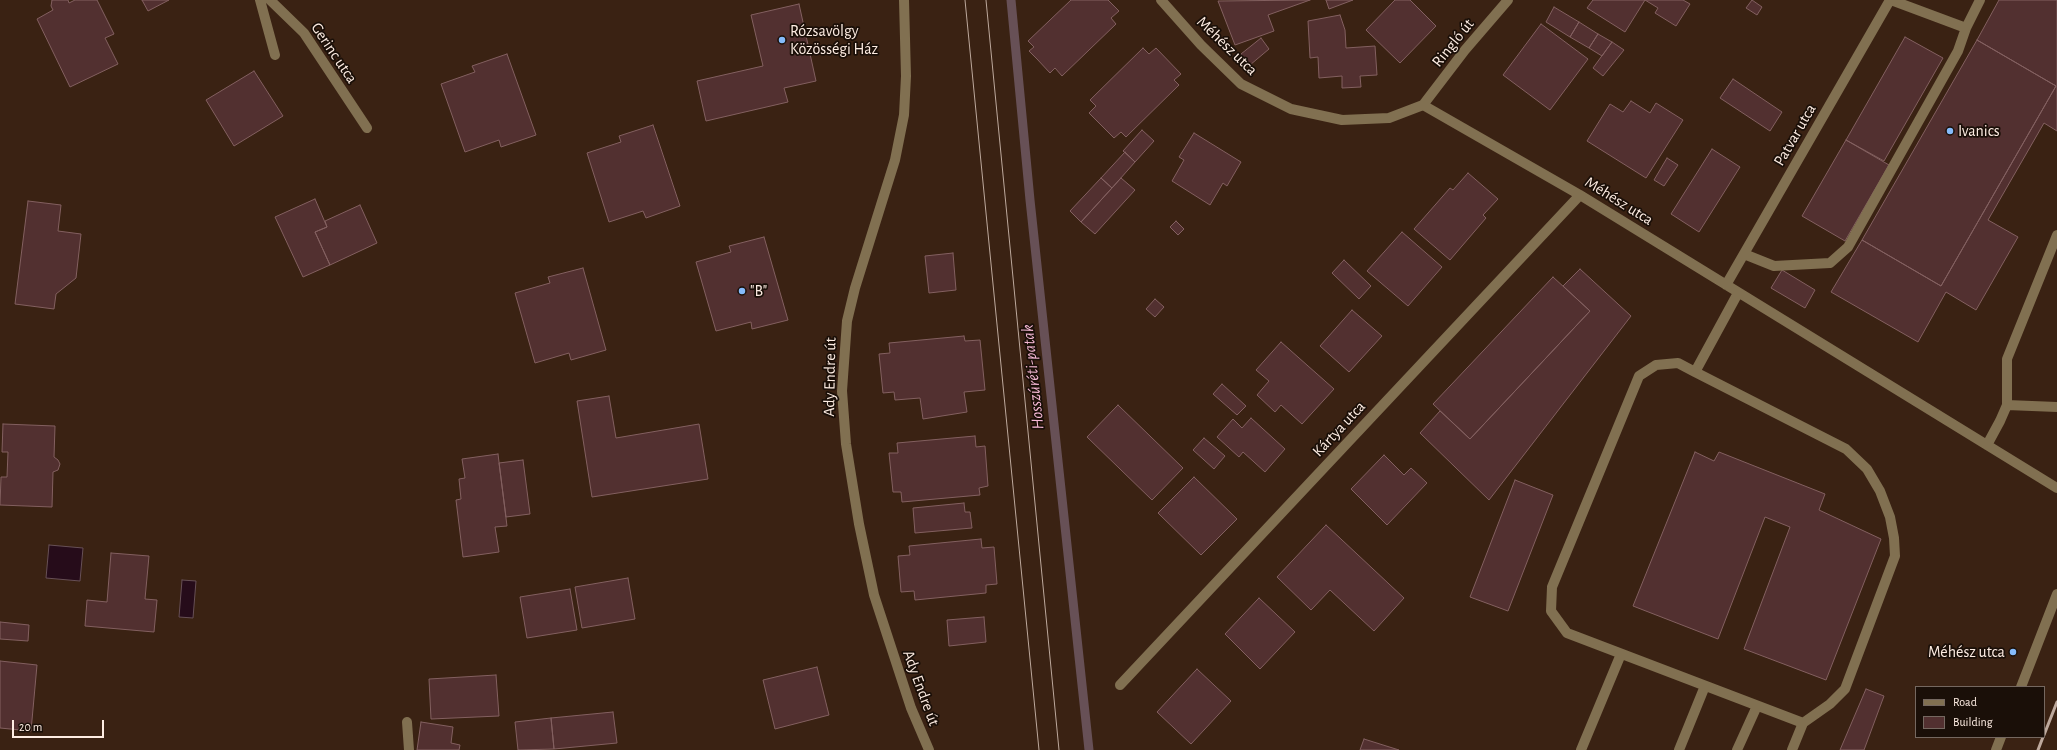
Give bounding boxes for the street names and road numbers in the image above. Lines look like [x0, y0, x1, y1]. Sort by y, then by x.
street label: Méhész utca [1193, 12, 1261, 80]
street label: Ringló út [1428, 15, 1478, 71]
street label: Gerinc utca [307, 19, 361, 87]
street label: Patvar utca [1770, 101, 1820, 169]
street label: Méhész utca [1581, 172, 1657, 230]
street label: Ady Endre út [820, 337, 840, 417]
street label: Kártya utca [1308, 397, 1370, 461]
street label: Ady Endre út [898, 647, 944, 729]

